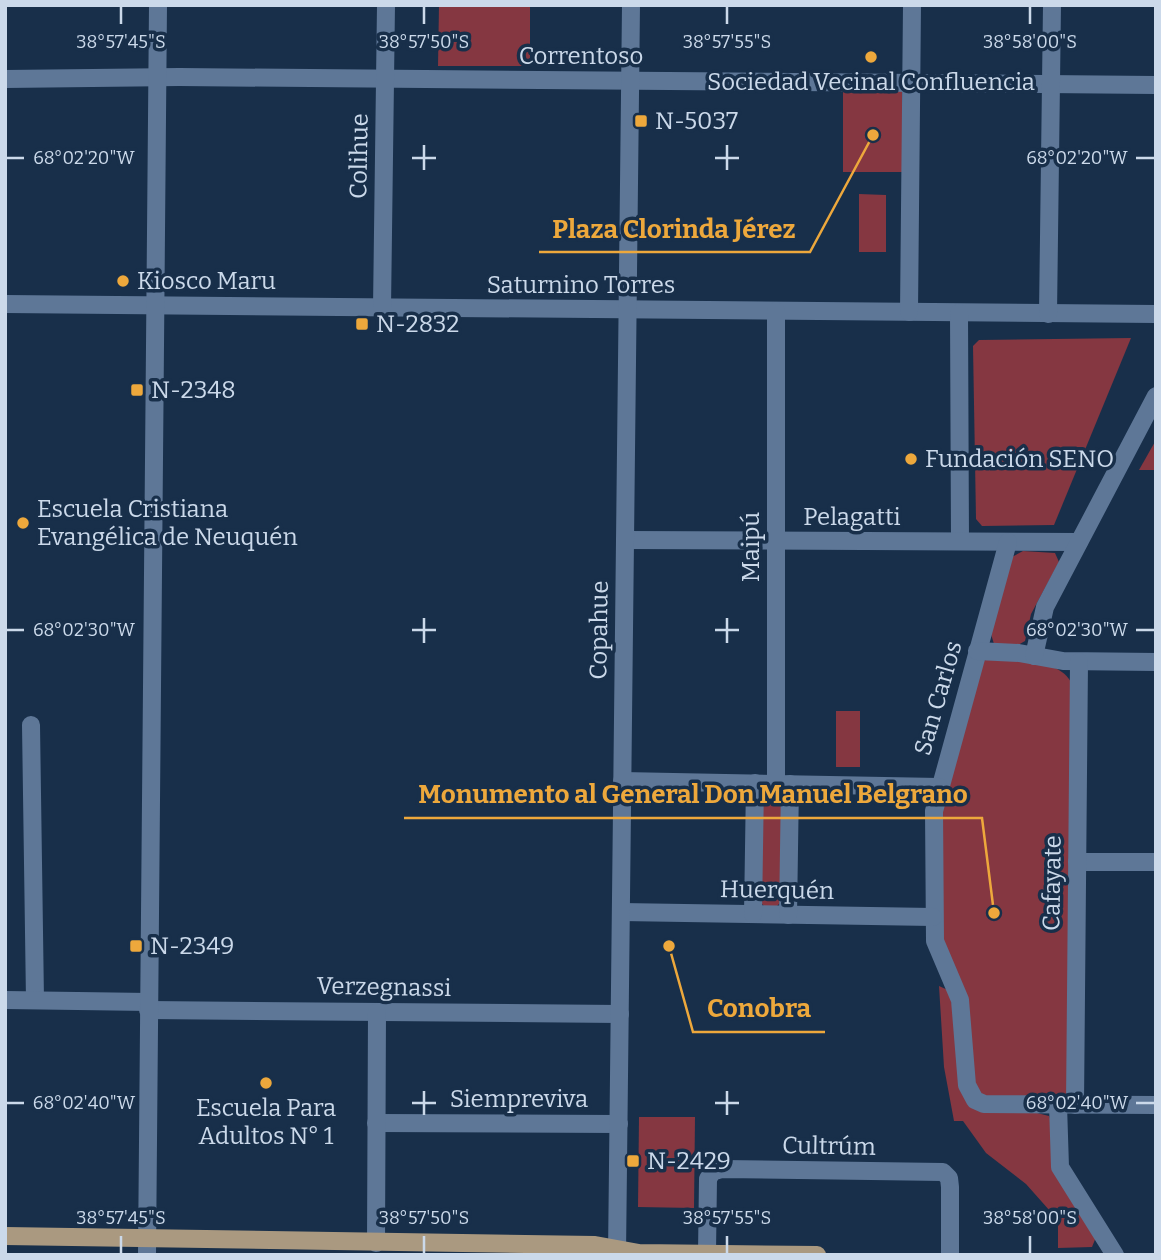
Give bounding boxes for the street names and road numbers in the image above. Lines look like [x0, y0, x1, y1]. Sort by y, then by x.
street label: Correntoso [519, 42, 643, 70]
street label: Colihue [344, 113, 374, 199]
street label: Saturnino Torres [487, 271, 675, 299]
street label: Pelagatti [803, 503, 901, 531]
street label: Maipú [737, 512, 765, 582]
street label: Copahue [584, 580, 614, 680]
street label: San Carlos [908, 638, 968, 758]
street label: Cafayate [1037, 835, 1067, 931]
street label: Huerquén [720, 875, 834, 905]
street label: Verzegnassi [316, 972, 452, 1002]
street label: Siempreviva [450, 1085, 588, 1113]
street label: Cultrúm [782, 1131, 876, 1161]

